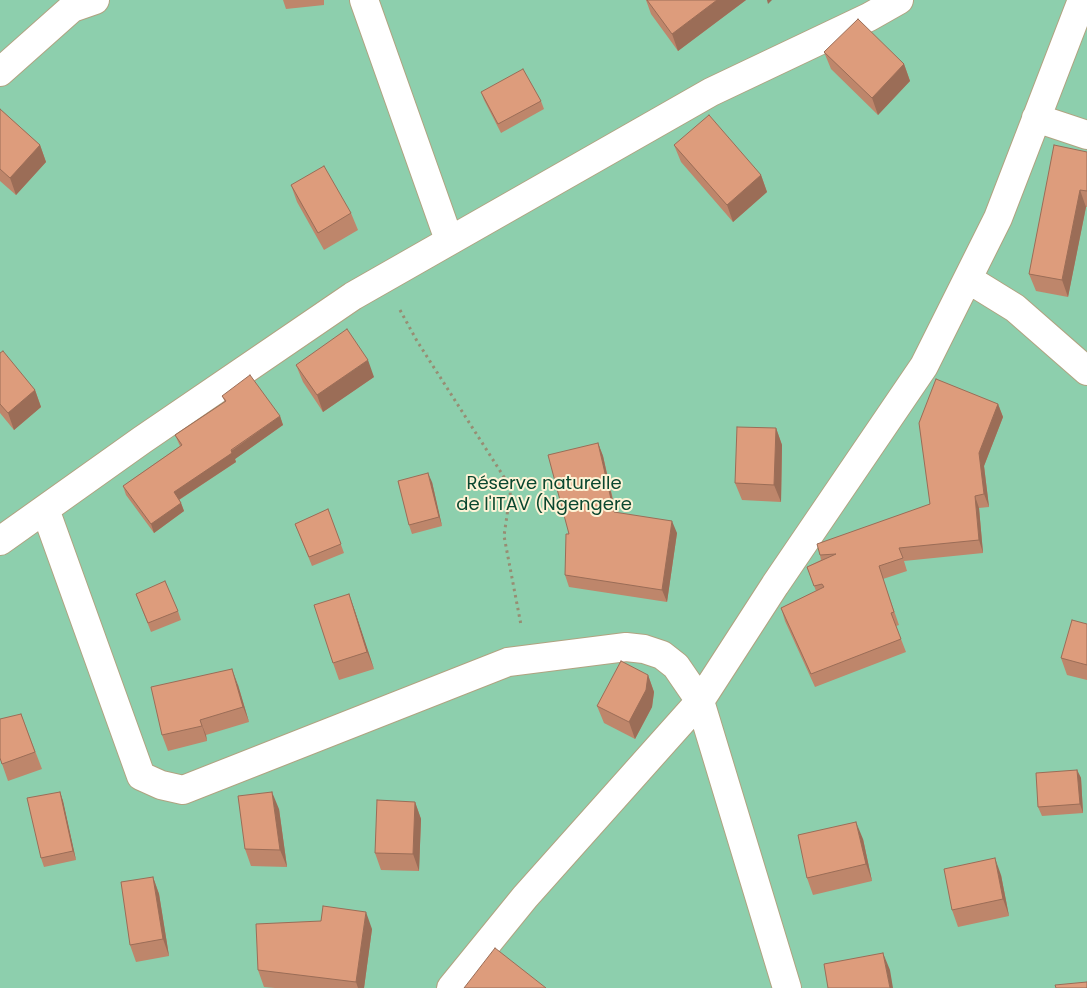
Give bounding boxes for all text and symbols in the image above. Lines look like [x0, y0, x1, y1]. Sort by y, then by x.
park label: Réserve naturelle de l'ITAV (Ngengere [456, 473, 632, 516]

